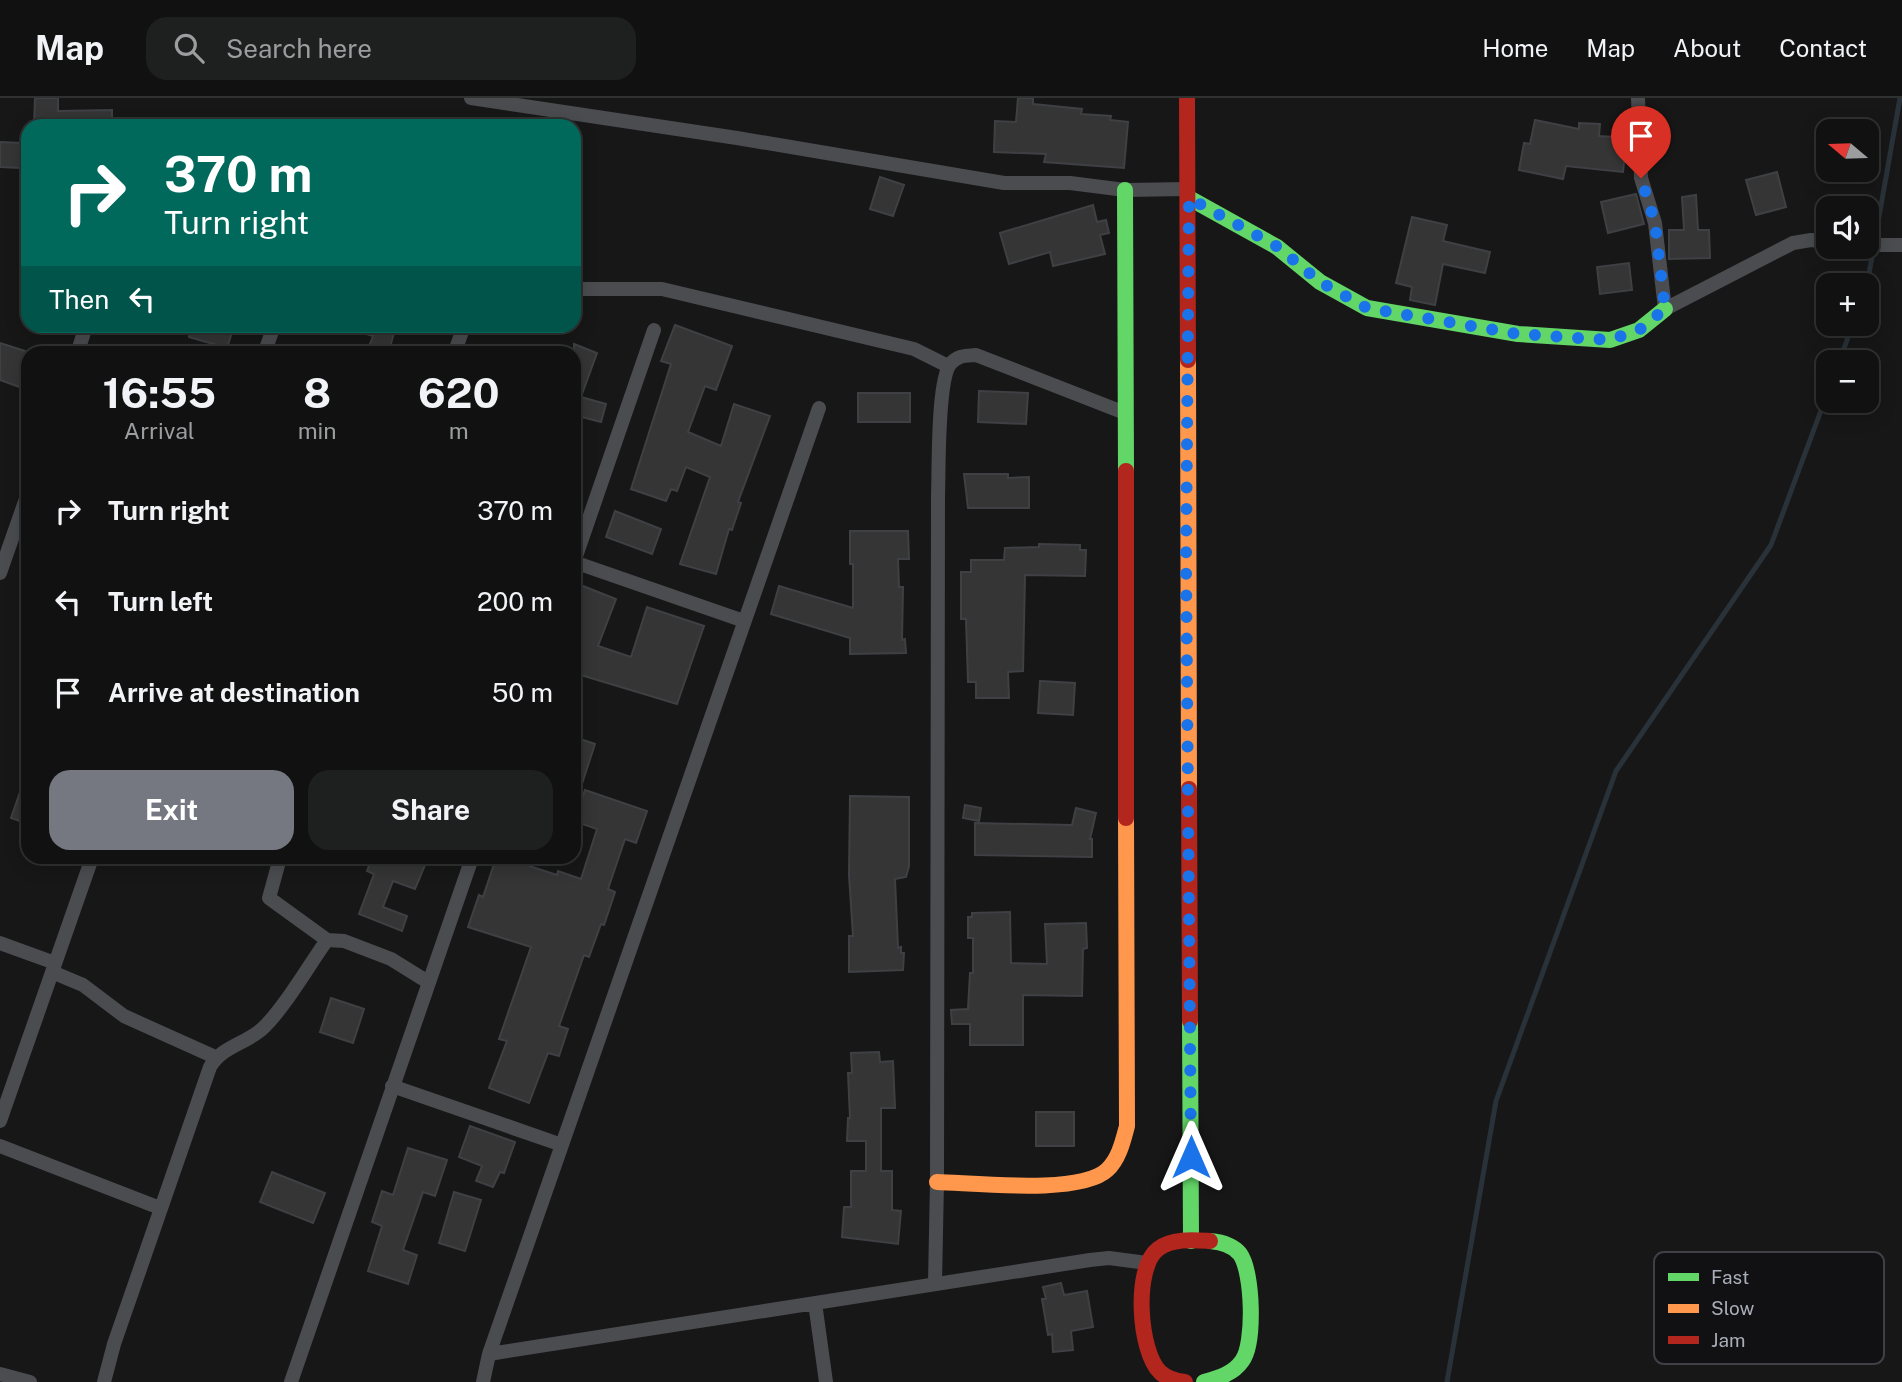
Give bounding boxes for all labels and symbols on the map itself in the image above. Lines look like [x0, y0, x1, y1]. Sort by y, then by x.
pin [1611, 106, 1671, 178]
north arrow [1816, 119, 1880, 182]
position arrow [1154, 1120, 1228, 1194]
legend [1654, 1252, 1884, 1364]
text: Fast [1711, 1266, 1749, 1288]
text: Slow [1711, 1297, 1755, 1319]
text: Jam [1711, 1329, 1745, 1351]

